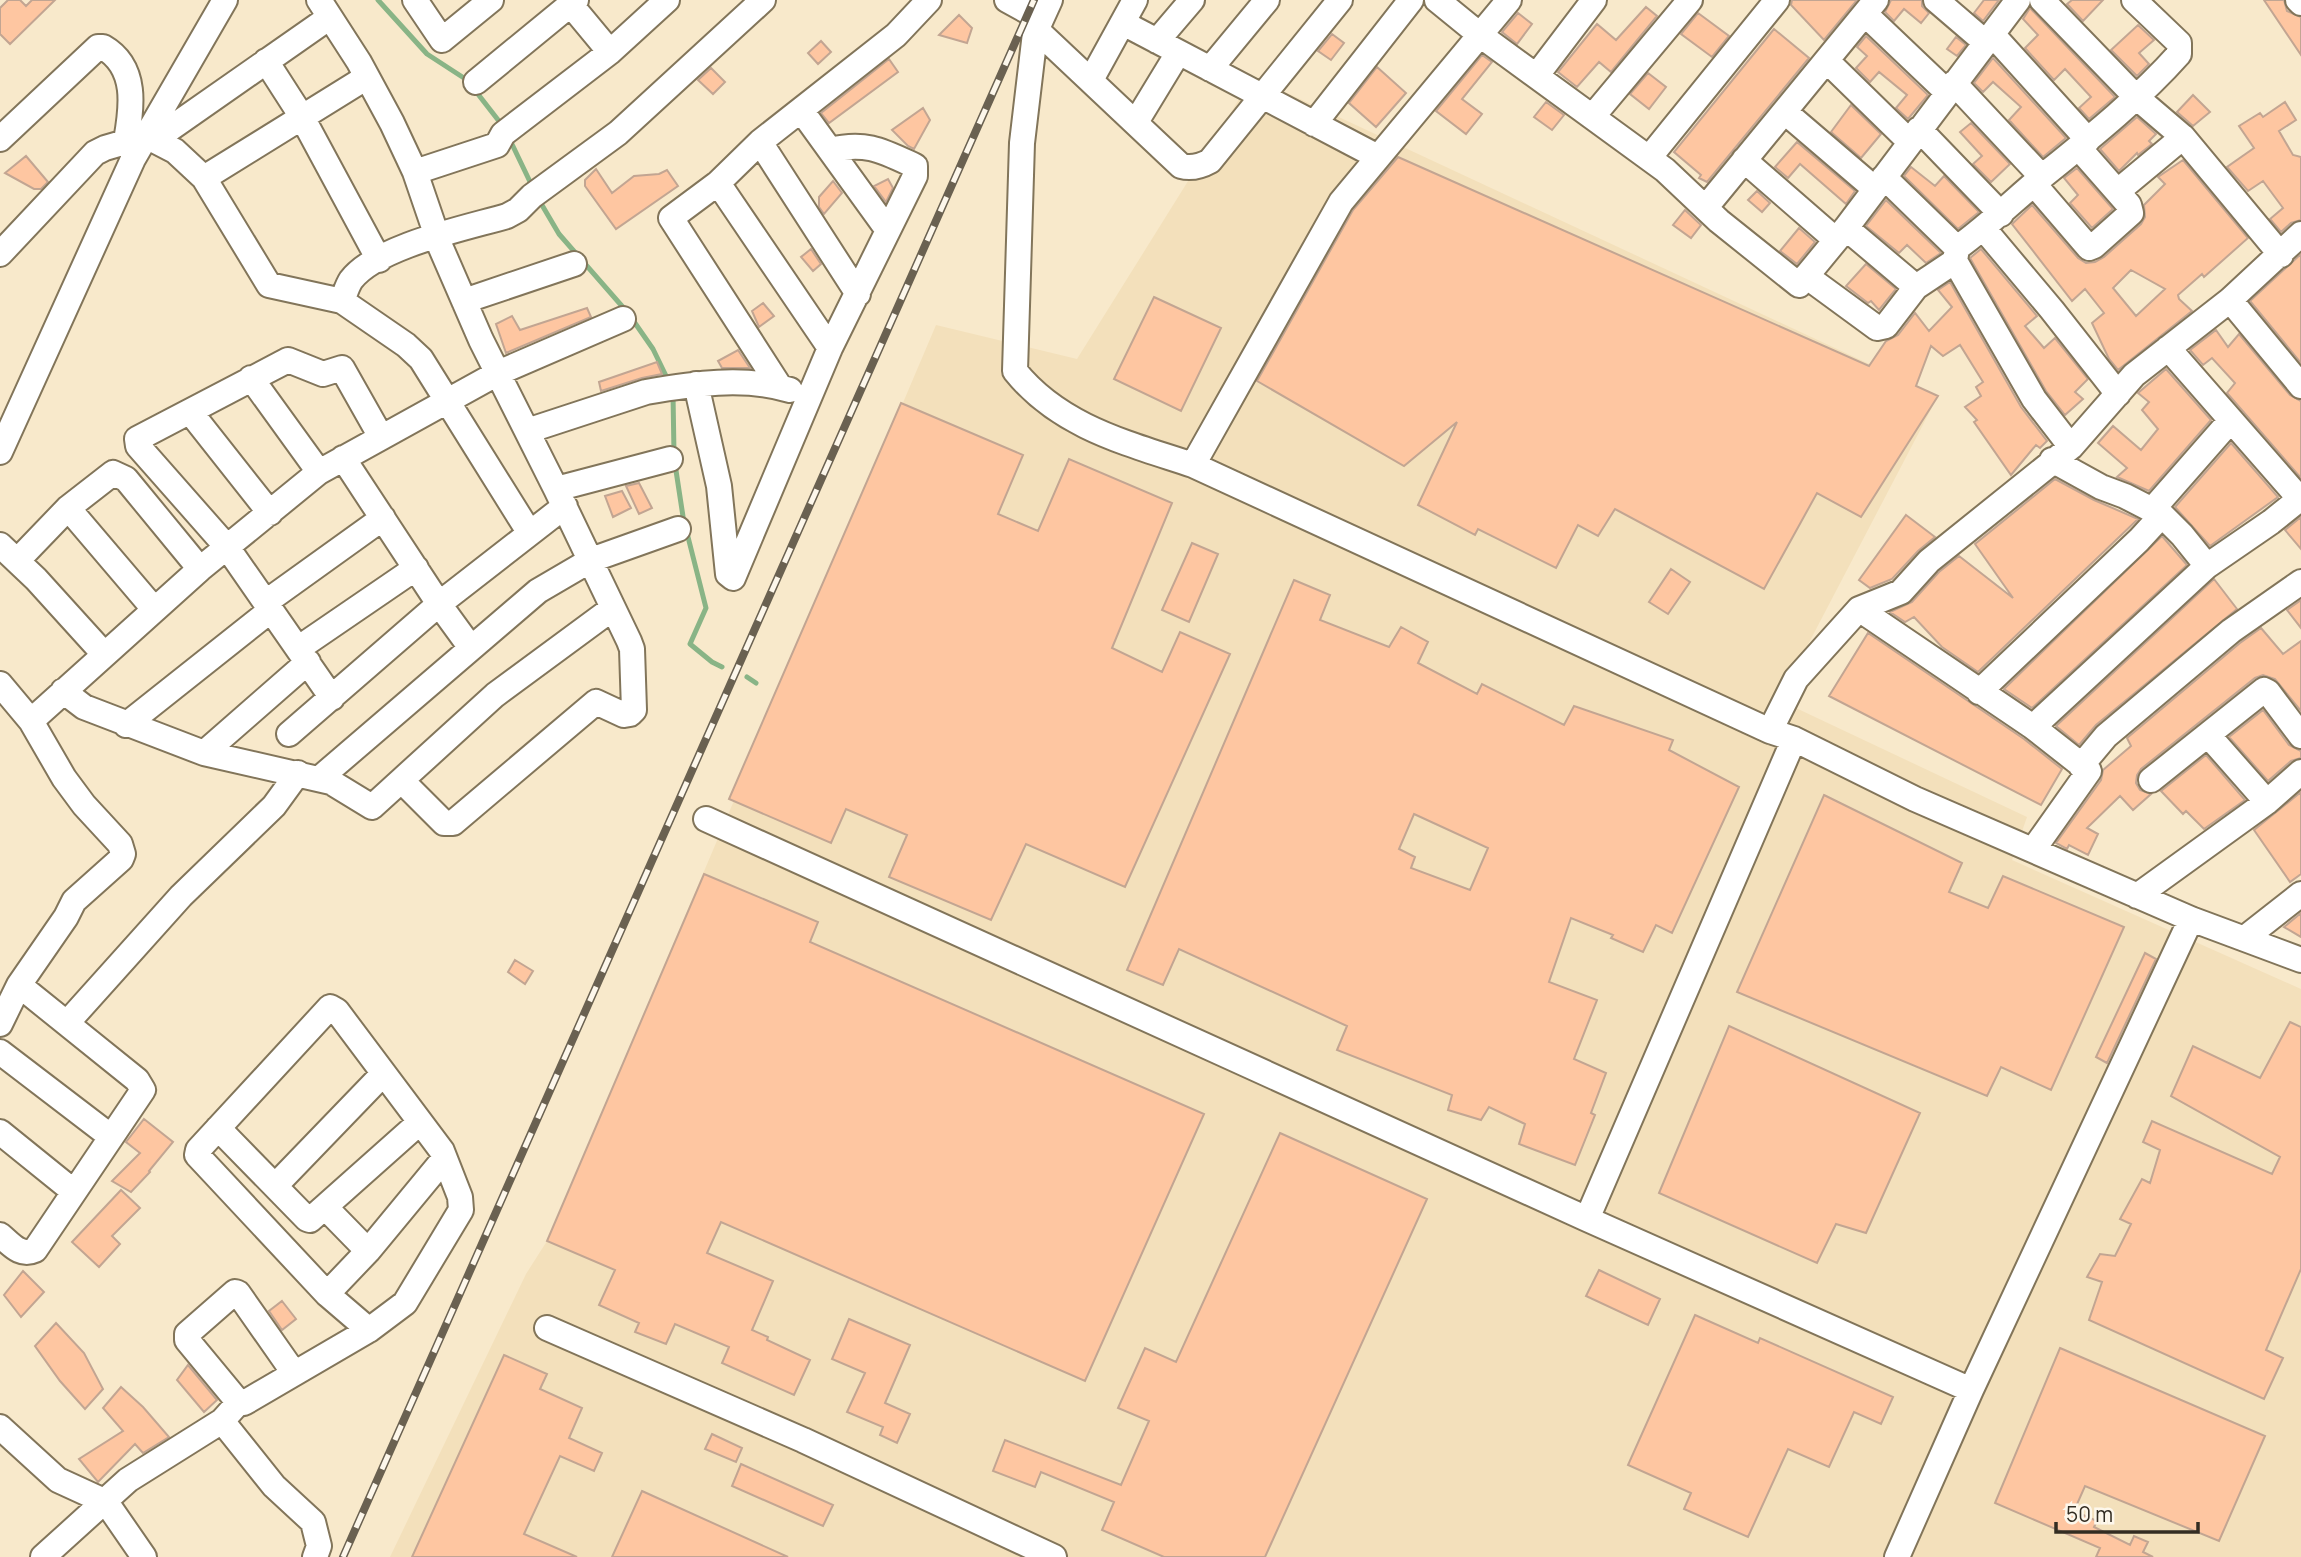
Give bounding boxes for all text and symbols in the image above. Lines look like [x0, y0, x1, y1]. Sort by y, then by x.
scale bar [2056, 1490, 2198, 1534]
text: 50 m [2066, 1500, 2113, 1528]

